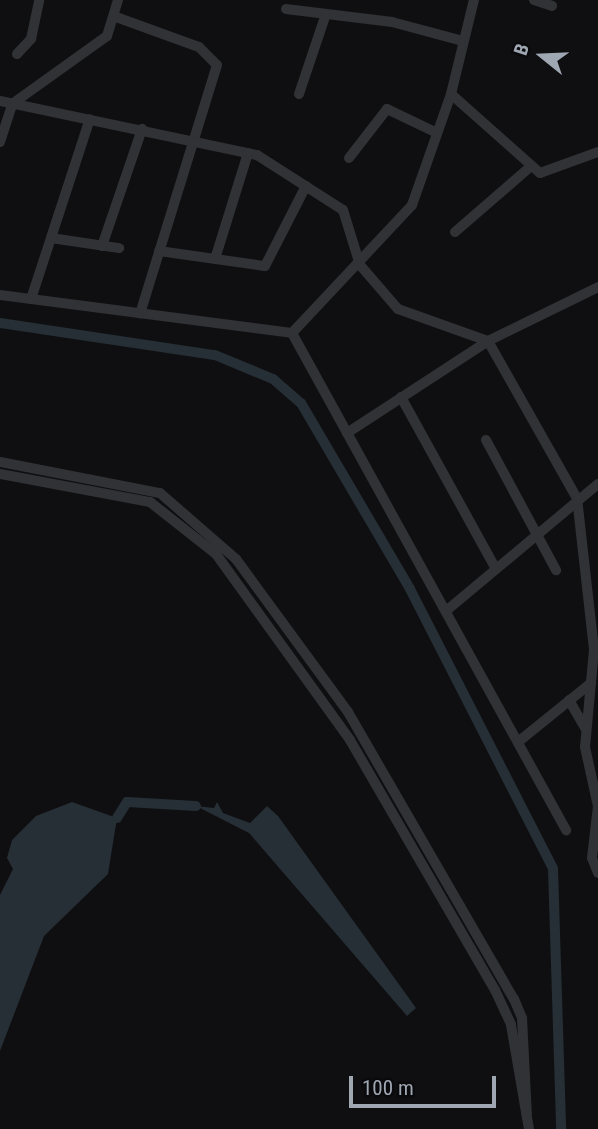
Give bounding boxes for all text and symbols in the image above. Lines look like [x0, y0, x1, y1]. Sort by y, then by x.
north arrow [507, 21, 577, 91]
text: B [509, 41, 534, 58]
scale bar [353, 1062, 500, 1106]
text: 100 m [362, 1076, 414, 1100]

